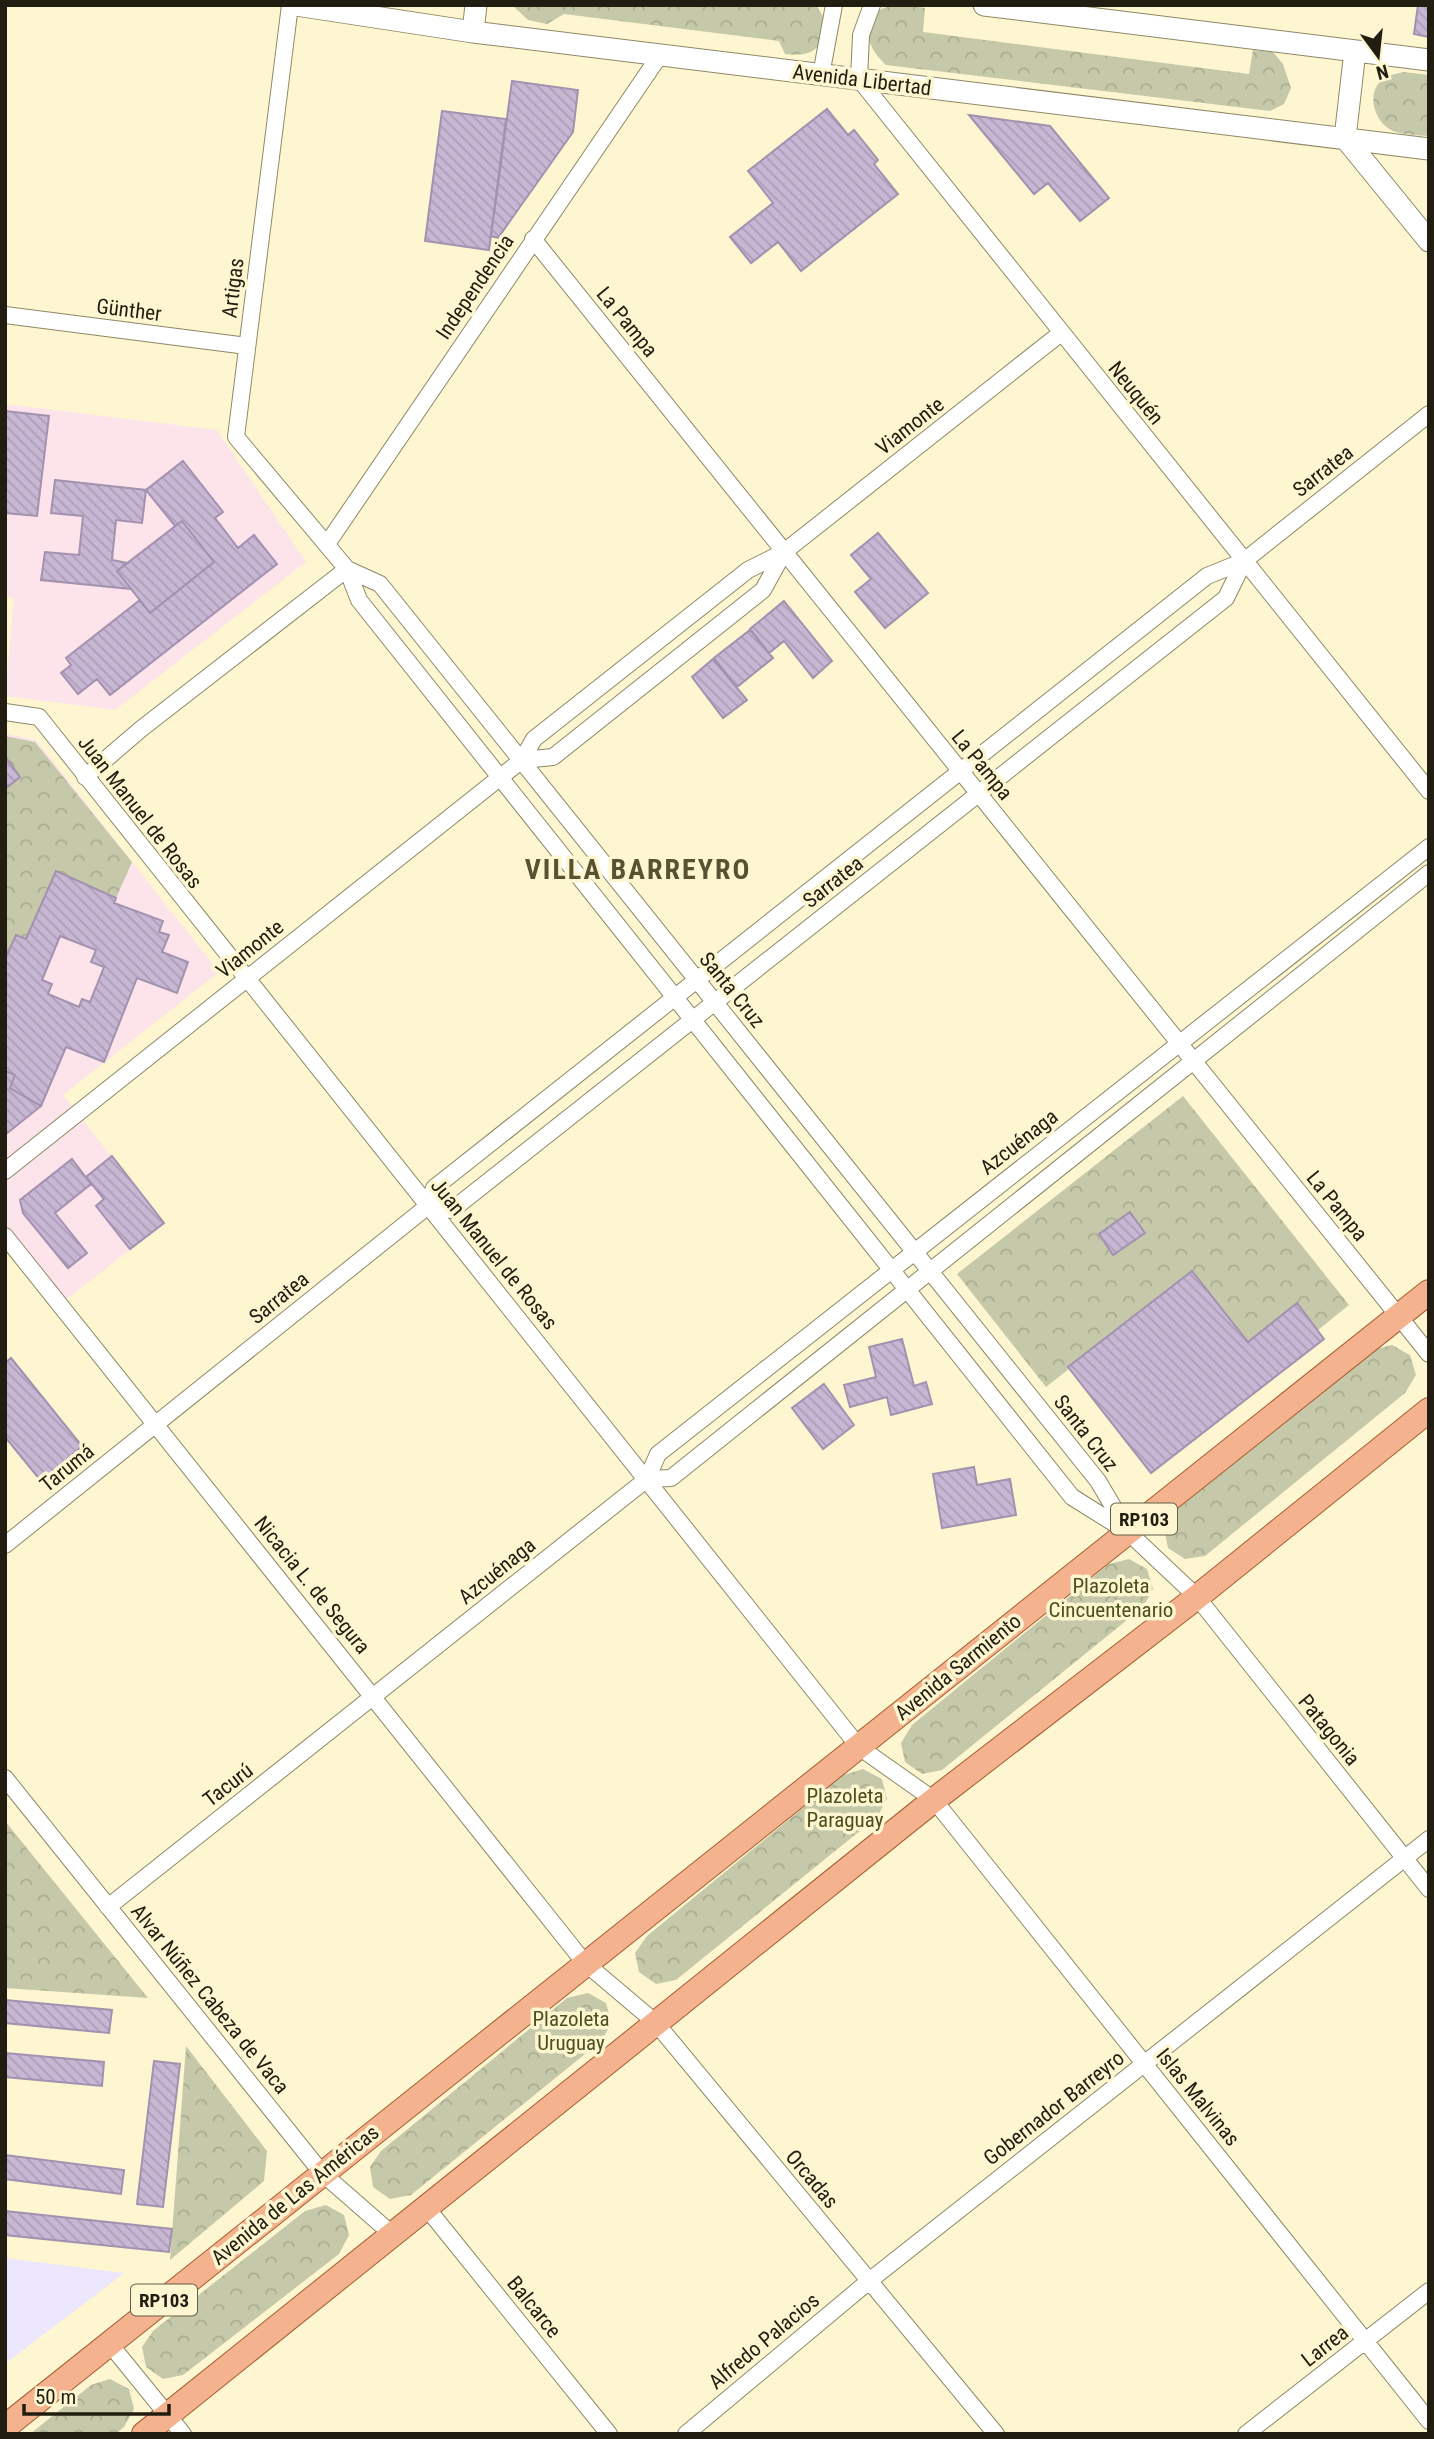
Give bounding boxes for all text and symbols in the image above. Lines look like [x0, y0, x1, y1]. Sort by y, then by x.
north arrow [1343, 21, 1413, 91]
text: N [1374, 59, 1391, 85]
street label: Avenida Libertad [791, 60, 933, 100]
street label: Independencia [431, 230, 519, 344]
street label: Artigas [217, 257, 249, 319]
street label: La Pampa [592, 282, 662, 362]
street label: Günther [95, 294, 163, 326]
street label: Neuquén [1103, 357, 1169, 429]
street label: Viamonte [871, 392, 949, 460]
street label: Sarratea [1288, 440, 1358, 502]
street label: La Pampa [947, 725, 1017, 805]
street label: Juan Manuel de Rosas [73, 731, 207, 893]
street label: Sarratea [798, 851, 868, 913]
district label: VILLA BARREYRO [525, 853, 751, 886]
street label: Viamonte [212, 915, 288, 983]
street label: Santa Cruz [694, 948, 770, 1032]
street label: Azcuénaga [976, 1104, 1062, 1180]
street label: La Pampa [1302, 1166, 1372, 1246]
street label: Juan Manuel de Rosas [426, 1174, 562, 1334]
street label: Sarratea [244, 1267, 314, 1329]
street label: Santa Cruz [1049, 1390, 1123, 1476]
street label: Tarumá [35, 1439, 99, 1497]
road number: RP103 [1111, 1504, 1177, 1534]
street label: Nicacia L. de Segura [249, 1512, 375, 1658]
street label: Azcuénaga [454, 1533, 540, 1609]
park label: Plazoleta Cincuentenario [1049, 1574, 1173, 1622]
street label: Avenida Sarmiento [890, 1609, 1026, 1725]
street label: Patagonia [1293, 1690, 1365, 1770]
street label: Tacurú [198, 1758, 258, 1812]
park label: Plazoleta Paraguay [806, 1784, 884, 1832]
street label: Alvar Núñez Cabeza de Vaca [126, 1899, 294, 2099]
park label: Plazoleta Uruguay [532, 2007, 610, 2055]
street label: Islas Malvinas [1151, 2043, 1245, 2151]
street label: Gobernador Barreyro [979, 2046, 1129, 2170]
street label: Avenida de Las Américas [206, 2120, 384, 2270]
street label: Orcadas [781, 2145, 843, 2213]
street label: Balcarce [502, 2272, 566, 2343]
road number: RP103 [131, 2284, 197, 2316]
street label: Alfredo Palacios [704, 2288, 824, 2394]
street label: Larrea [1297, 2320, 1353, 2372]
scale bar [24, 2372, 170, 2416]
text: 50 m [35, 2385, 76, 2409]

